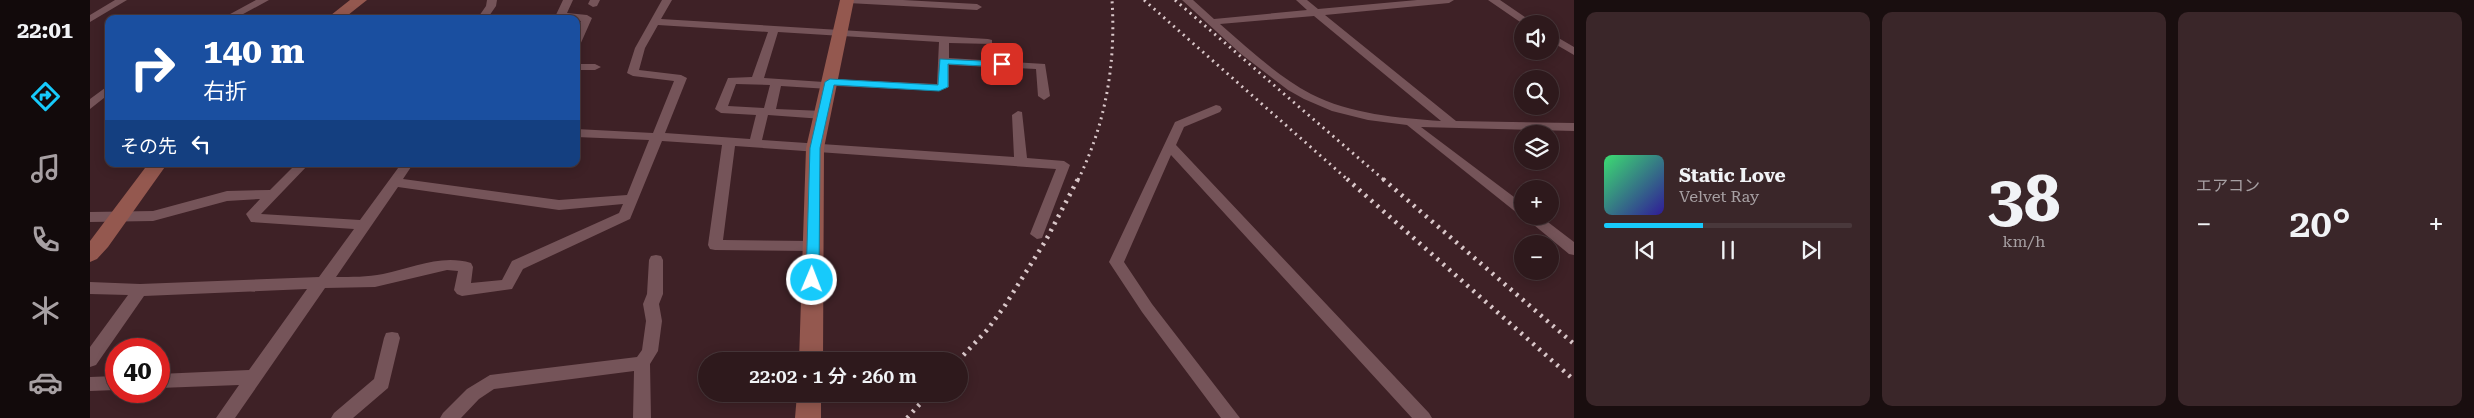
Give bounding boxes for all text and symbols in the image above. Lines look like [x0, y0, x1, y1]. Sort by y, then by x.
map controls [1514, 15, 1559, 280]
button: sound [1514, 15, 1559, 60]
text: 22:01 [17, 18, 73, 43]
text: 140 m [203, 31, 304, 72]
icon: right [120, 35, 185, 100]
pin [981, 43, 1023, 85]
icon: arrive [988, 50, 1016, 78]
button: search [1514, 70, 1559, 115]
icon: directions [28, 79, 63, 114]
text: 右折 [203, 79, 247, 104]
button: layers [1514, 125, 1559, 170]
icon: left [187, 130, 215, 158]
text: その先 [120, 135, 177, 158]
icon: music [28, 151, 63, 186]
text: 38 [1988, 161, 2060, 237]
text: Static Love [1679, 164, 1786, 187]
text: エアコン [2196, 176, 2260, 195]
button: + [1514, 180, 1559, 225]
text: Velvet Ray [1679, 187, 1759, 206]
text: 20° [2289, 202, 2351, 246]
text: − [2196, 208, 2212, 241]
text: + [2428, 208, 2444, 241]
icon: phone [28, 222, 63, 257]
text: km/h [2003, 232, 2045, 251]
button: − [1514, 235, 1559, 280]
icon: previous [1631, 236, 1659, 264]
icon: pause [1714, 236, 1742, 264]
icon: next [1797, 236, 1825, 264]
position arrow [785, 253, 837, 305]
icon: climate [28, 293, 63, 328]
speed limit sign: 40 [105, 338, 170, 403]
icon: car [28, 365, 63, 400]
text: 22:02 · 1 分 · 260 m [749, 365, 917, 388]

